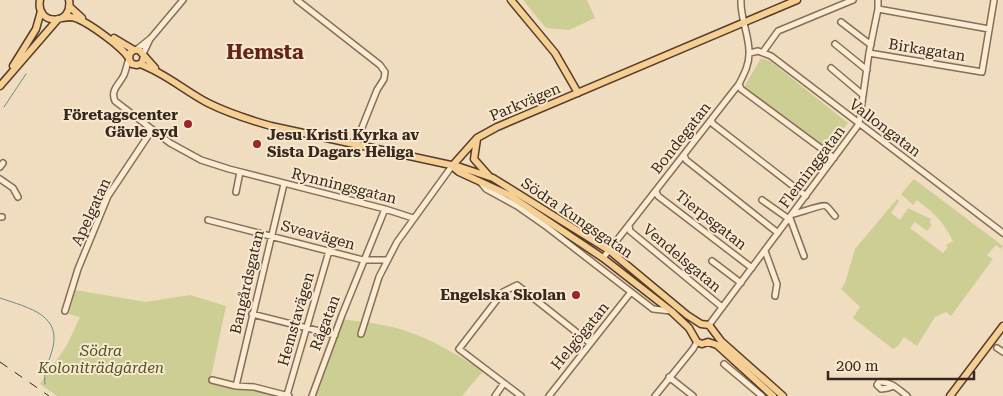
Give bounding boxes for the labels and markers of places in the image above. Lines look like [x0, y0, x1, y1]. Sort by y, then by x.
place label: Företagscenter Gävle syd [63, 106, 178, 141]
marker: Företagscenter Gävle syd [182, 118, 194, 130]
place label: Jesu Kristi Kyrka av Sista Dagars Heliga [267, 126, 419, 161]
marker: Jesu Kristi Kyrka av Sista Dagars Heliga [251, 138, 263, 150]
place label: Engelska Skolan [440, 286, 566, 304]
marker: Engelska Skolan [570, 289, 582, 301]

